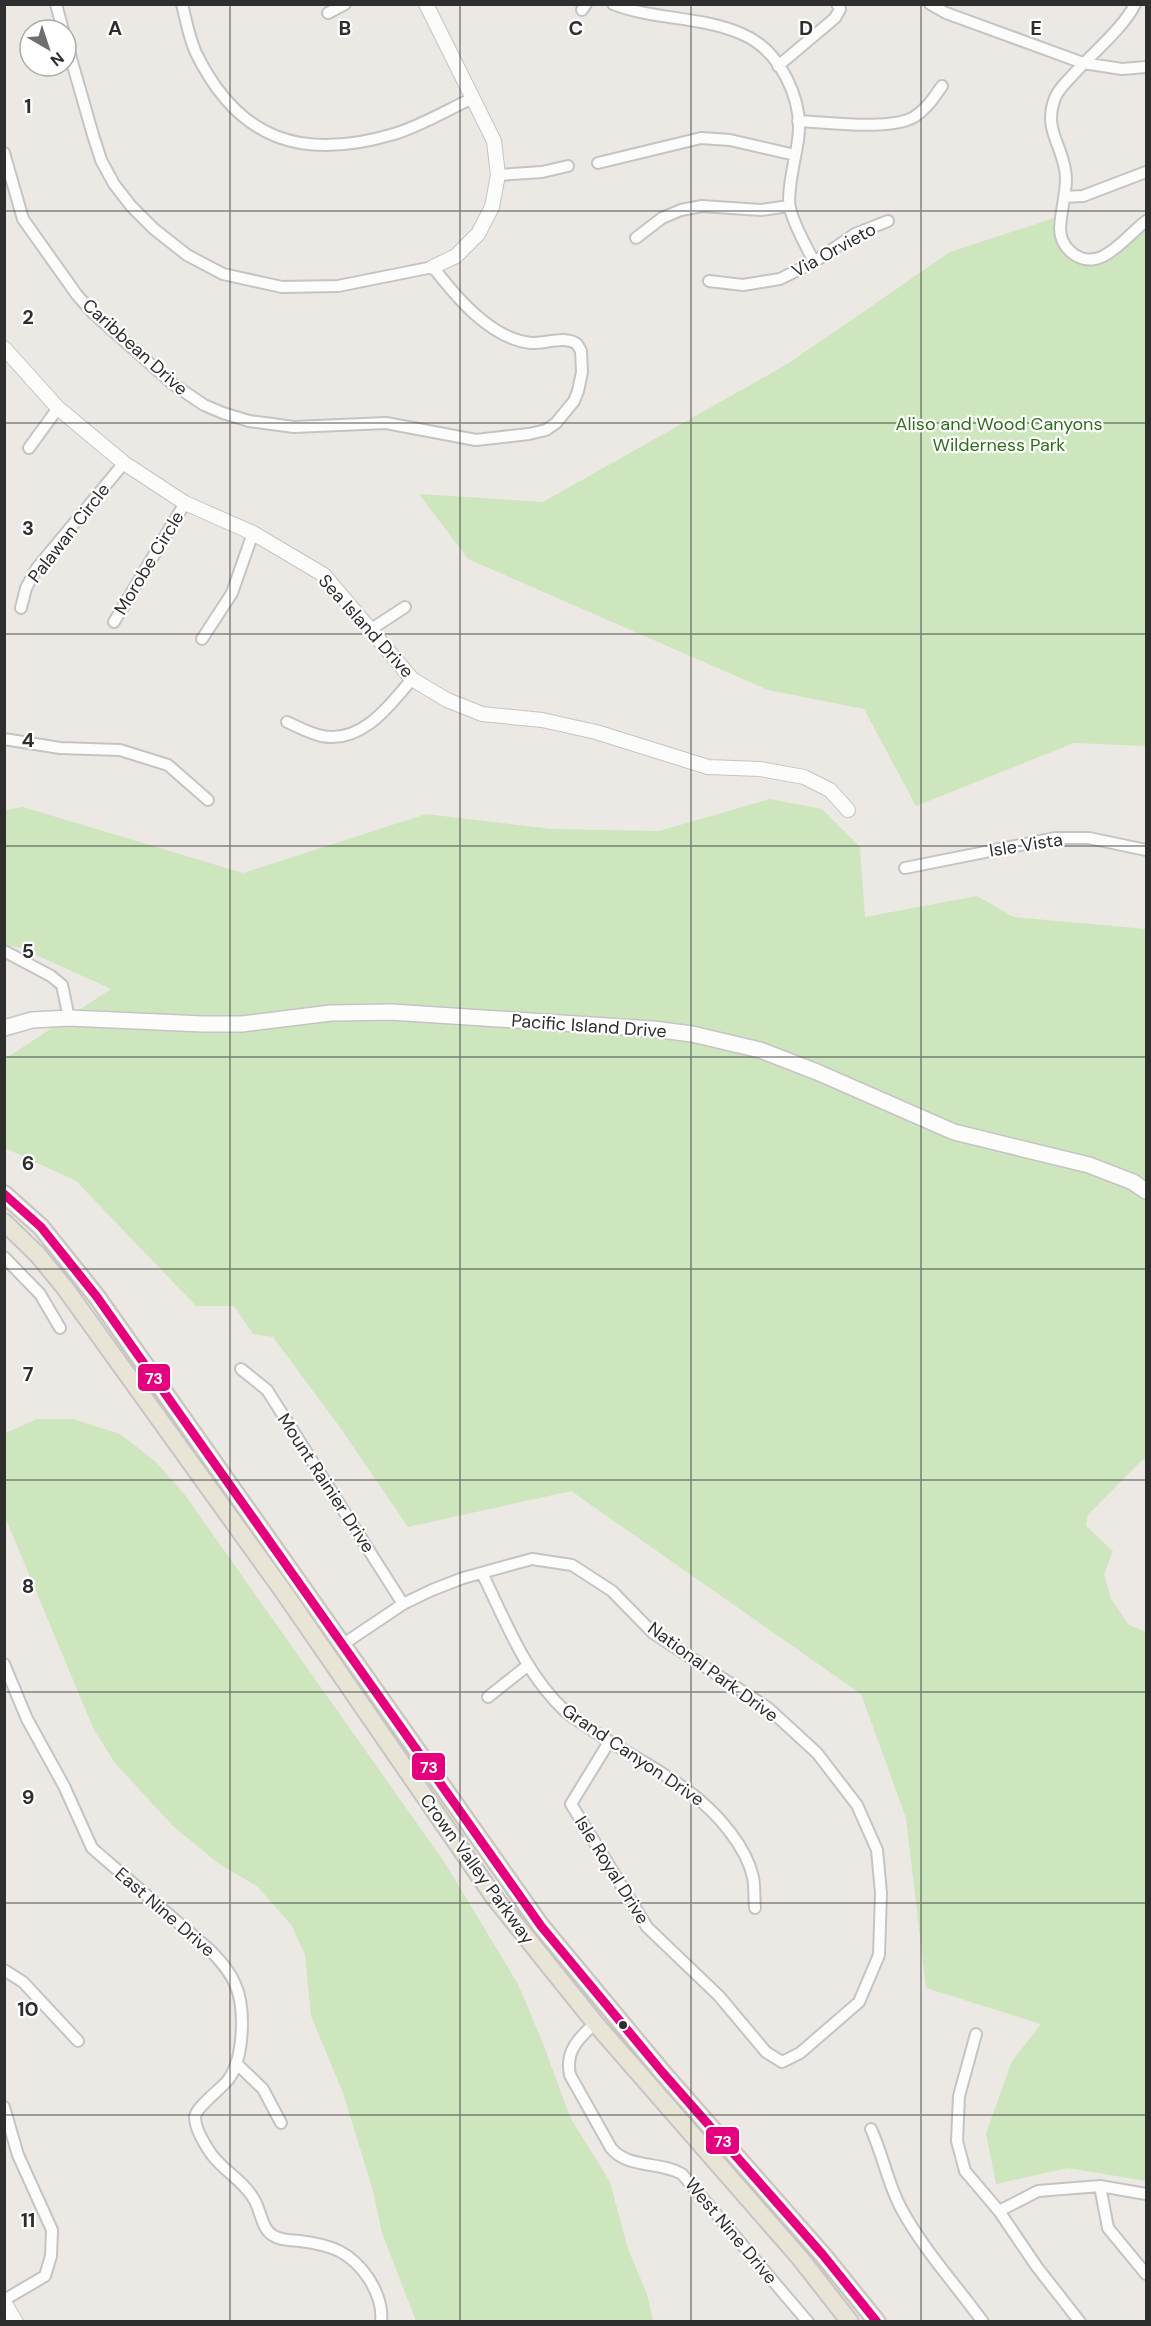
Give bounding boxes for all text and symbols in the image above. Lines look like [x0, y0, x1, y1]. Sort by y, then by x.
text: A [108, 15, 122, 41]
text: B [339, 15, 351, 41]
text: C [569, 15, 583, 41]
text: D [799, 15, 813, 41]
text: E [1030, 15, 1042, 41]
north arrow [18, 18, 78, 78]
text: N [46, 47, 68, 71]
text: 1 [24, 93, 32, 119]
street label: Via Orvieto [788, 217, 880, 283]
street label: Caribbean Drive [77, 293, 193, 401]
text: 2 [22, 304, 34, 330]
park label: Aliso and Wood Canyons Wilderness Park [896, 412, 1102, 457]
street label: Palawan Circle [23, 478, 115, 588]
street label: Morobe Circle [109, 507, 189, 619]
text: 3 [22, 515, 34, 541]
street label: Sea Island Drive [313, 569, 419, 683]
text: 4 [22, 727, 35, 753]
street label: Isle Vista [988, 827, 1064, 863]
text: 5 [22, 938, 34, 964]
street label: Pacific Island Drive [510, 1009, 668, 1043]
text: 6 [22, 1150, 34, 1176]
text: 7 [23, 1361, 34, 1387]
line badge: 73 [137, 1363, 171, 1392]
text: 73 [145, 1368, 163, 1389]
street label: Mount Rainier Drive [272, 1409, 380, 1557]
text: 8 [22, 1573, 34, 1599]
street label: National Park Drive [643, 1616, 783, 1728]
street label: Grand Canyon Drive [557, 1698, 709, 1812]
line badge: 73 [411, 1752, 446, 1781]
text: 73 [420, 1757, 438, 1778]
text: 9 [22, 1784, 34, 1810]
street label: Crown Valley Parkway [414, 1789, 540, 1949]
street label: Isle Royal Drive [569, 1811, 655, 1929]
street label: East Nine Drive [110, 1862, 220, 1962]
text: 10 [17, 1996, 39, 2022]
unlabelled marker [617, 2019, 629, 2031]
line badge: 73 [705, 2126, 740, 2155]
text: 73 [714, 2131, 732, 2152]
street label: West Nine Drive [679, 2173, 783, 2289]
text: 11 [21, 2207, 35, 2233]

